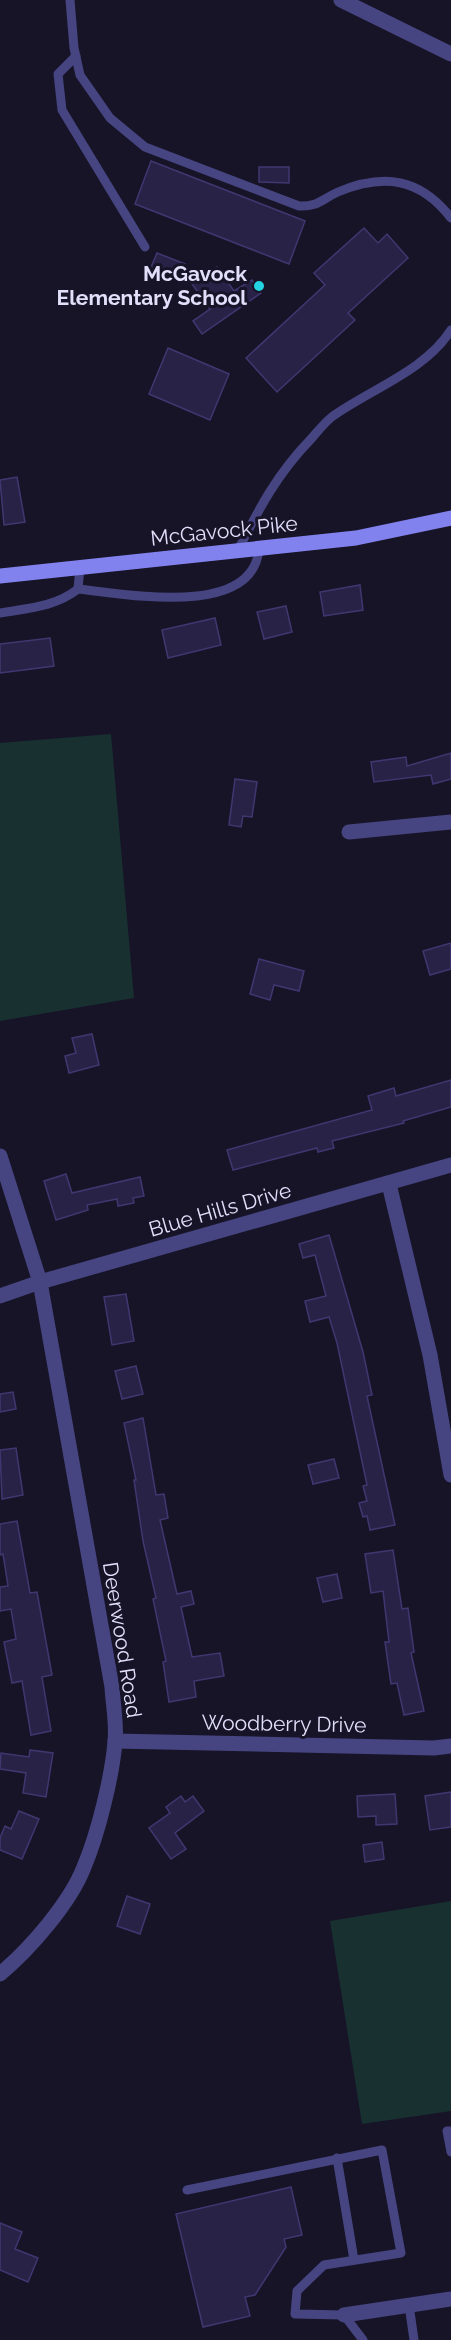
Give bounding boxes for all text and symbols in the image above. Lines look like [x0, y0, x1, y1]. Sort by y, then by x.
place label: McGavock Elementary School [57, 261, 247, 310]
marker: McGavock Elementary School [252, 279, 266, 293]
street label: McGavock Pike [149, 510, 299, 551]
street label: Blue Hills Drive [146, 1177, 294, 1242]
street label: Deerwood Road [98, 1560, 147, 1720]
street label: Woodberry Drive [201, 1710, 367, 1737]

